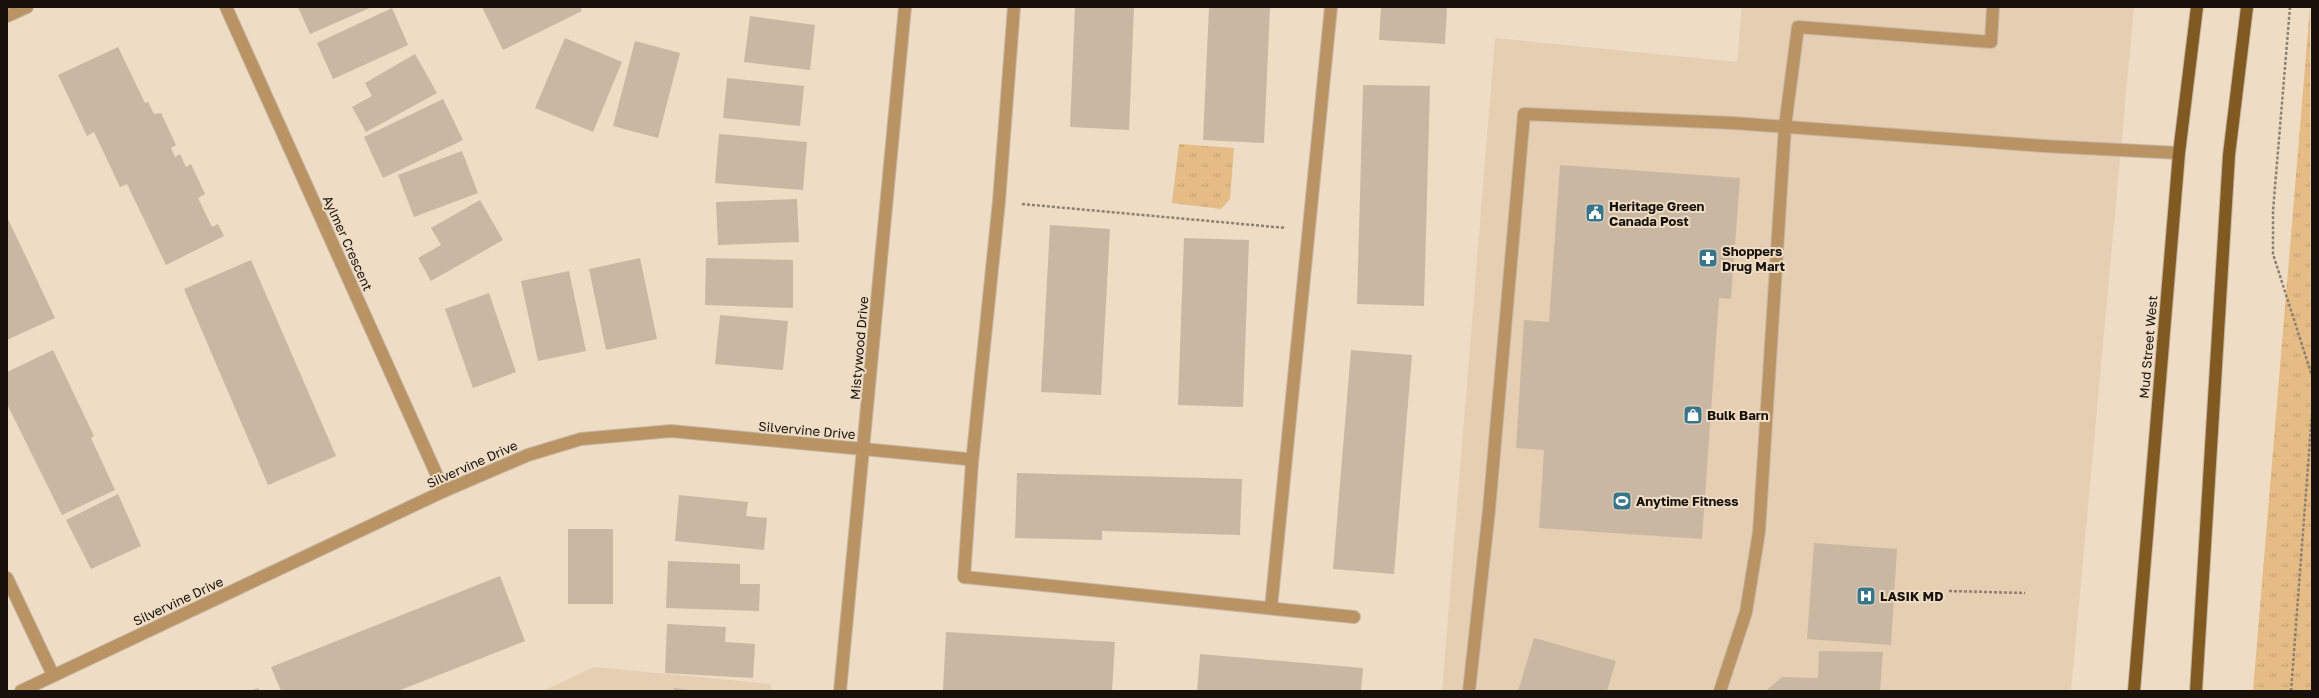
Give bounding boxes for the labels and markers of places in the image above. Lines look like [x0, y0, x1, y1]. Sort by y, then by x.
place label: Heritage Green Canada Post [1609, 198, 1705, 229]
public building icon: Heritage Green Canada Post [1584, 202, 1606, 224]
place label: Shoppers Drug Mart [1722, 243, 1785, 274]
pharmacy icon: Shoppers Drug Mart [1697, 247, 1719, 269]
shop icon: Bulk Barn [1682, 404, 1704, 426]
place label: Bulk Barn [1707, 407, 1769, 423]
sports icon: Anytime Fitness [1611, 490, 1633, 512]
place label: Anytime Fitness [1636, 493, 1739, 509]
hospital icon: LASIK MD [1855, 585, 1877, 607]
place label: LASIK MD [1880, 588, 1943, 604]

